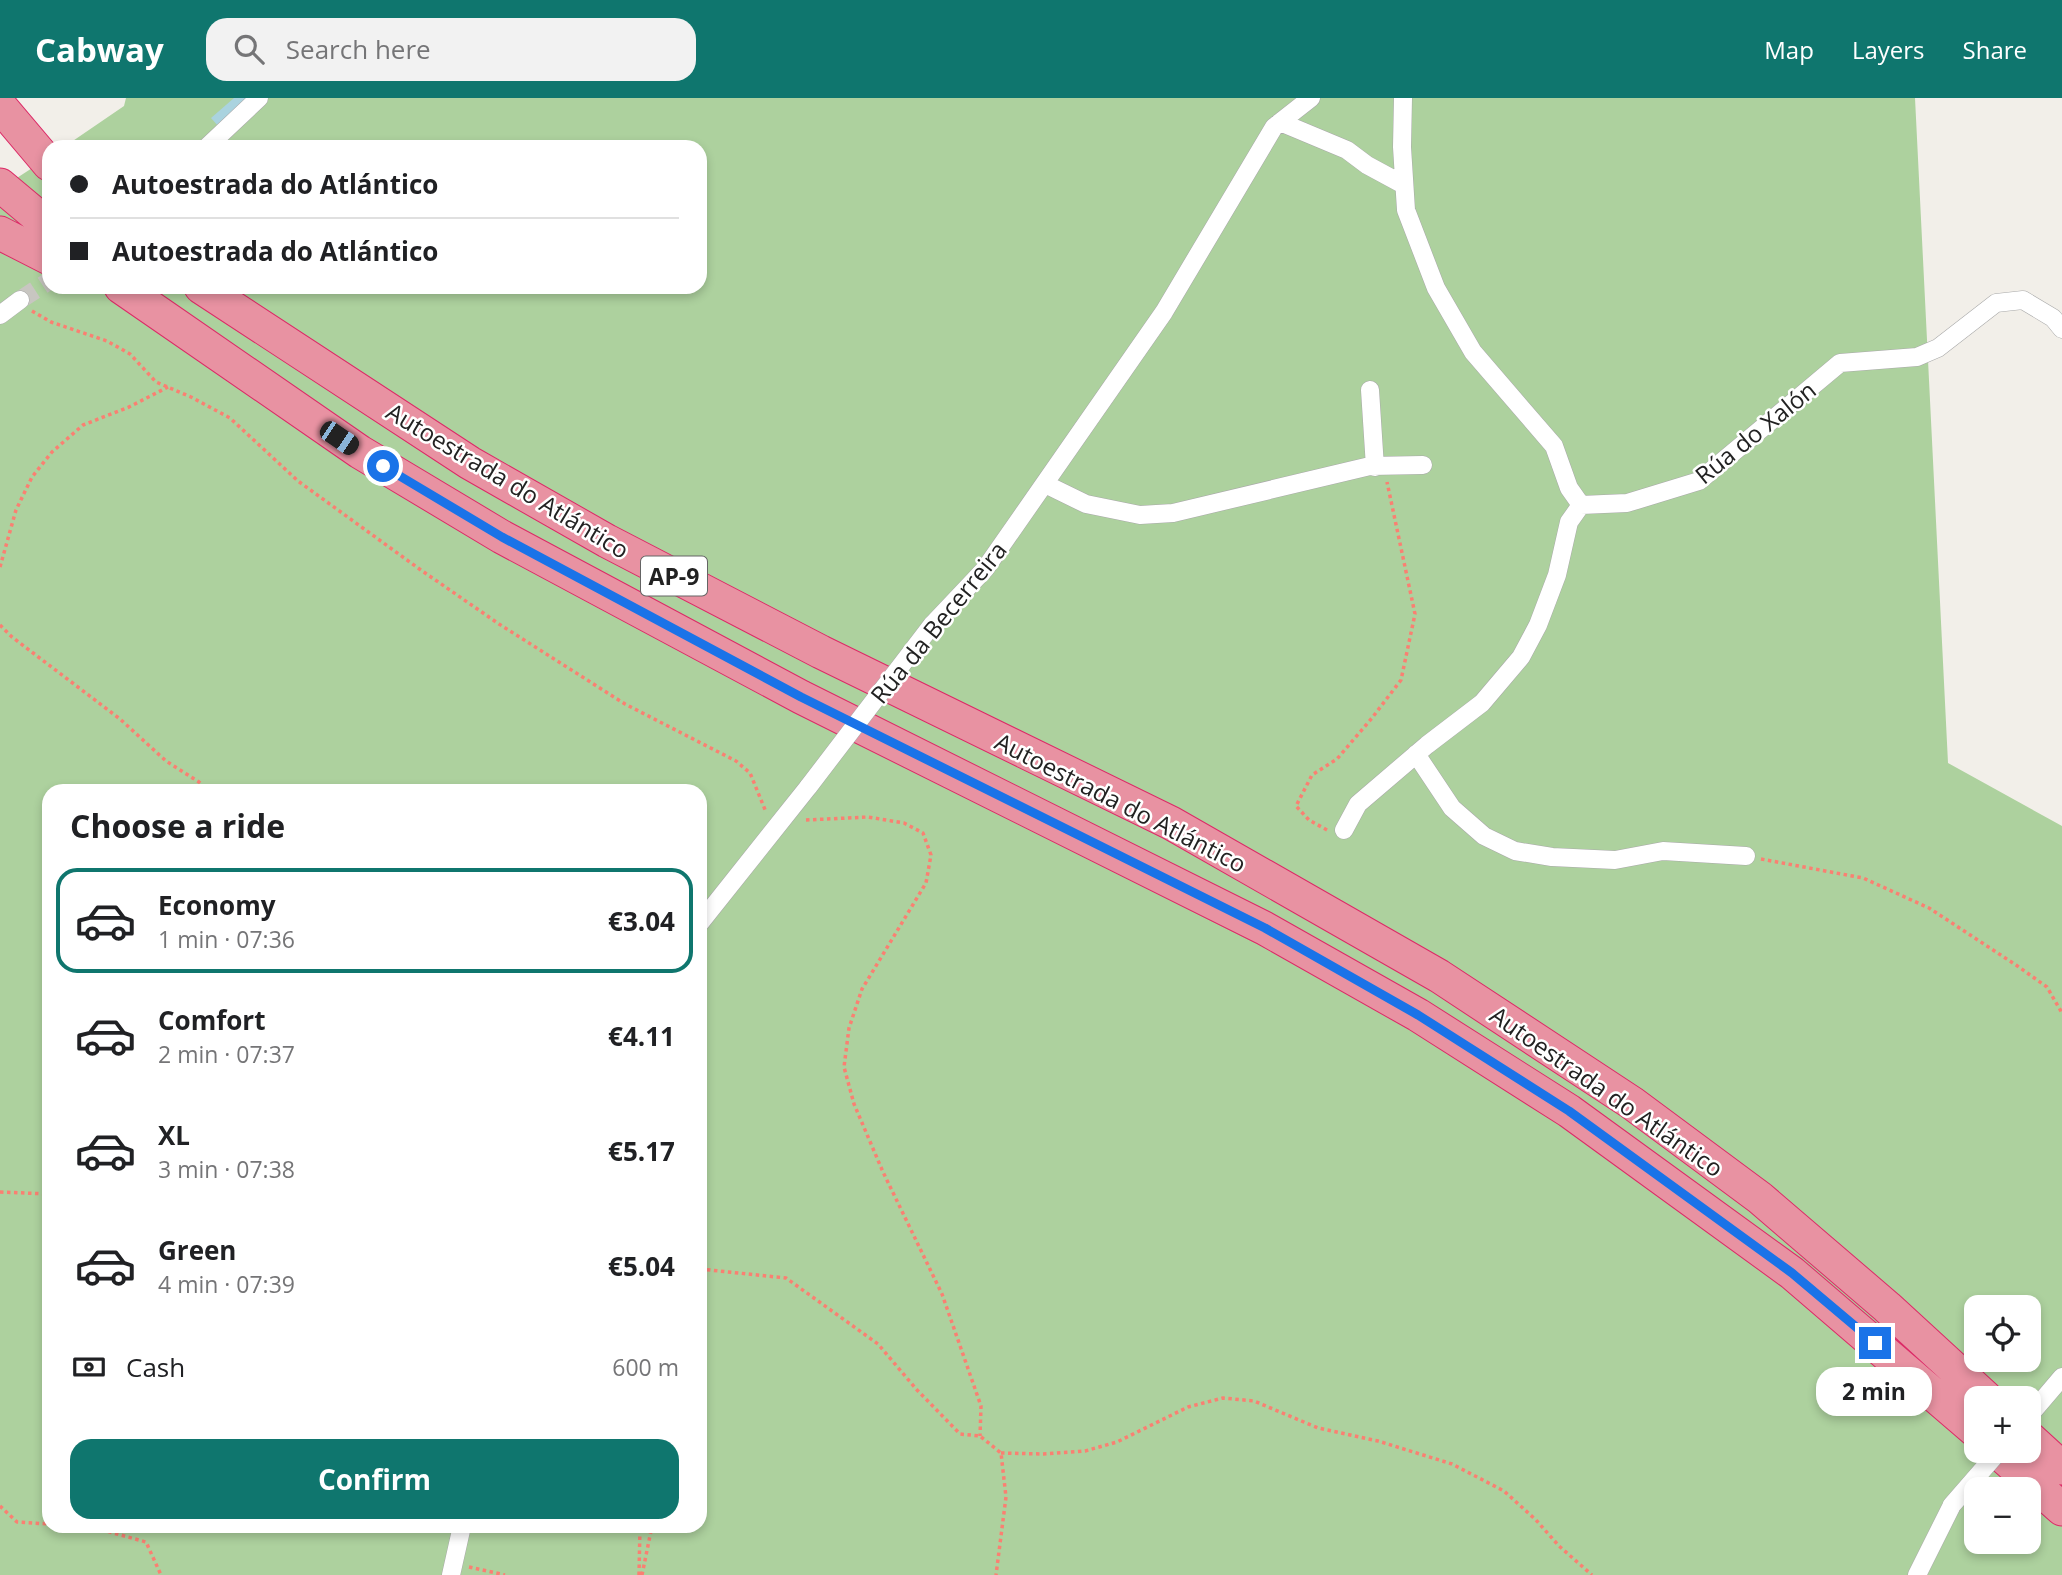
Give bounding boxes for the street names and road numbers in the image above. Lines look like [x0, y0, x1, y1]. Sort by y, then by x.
street label: Rúa do Xalón [1688, 373, 1822, 491]
street label: Autoestrada do Atlántico [381, 394, 635, 566]
street label: Rúa da Becerreira [862, 534, 1014, 710]
road number: AP-9 [641, 556, 707, 596]
street label: Autoestrada do Atlántico [990, 724, 1252, 880]
street label: Autoestrada do Atlántico [1484, 998, 1730, 1184]

